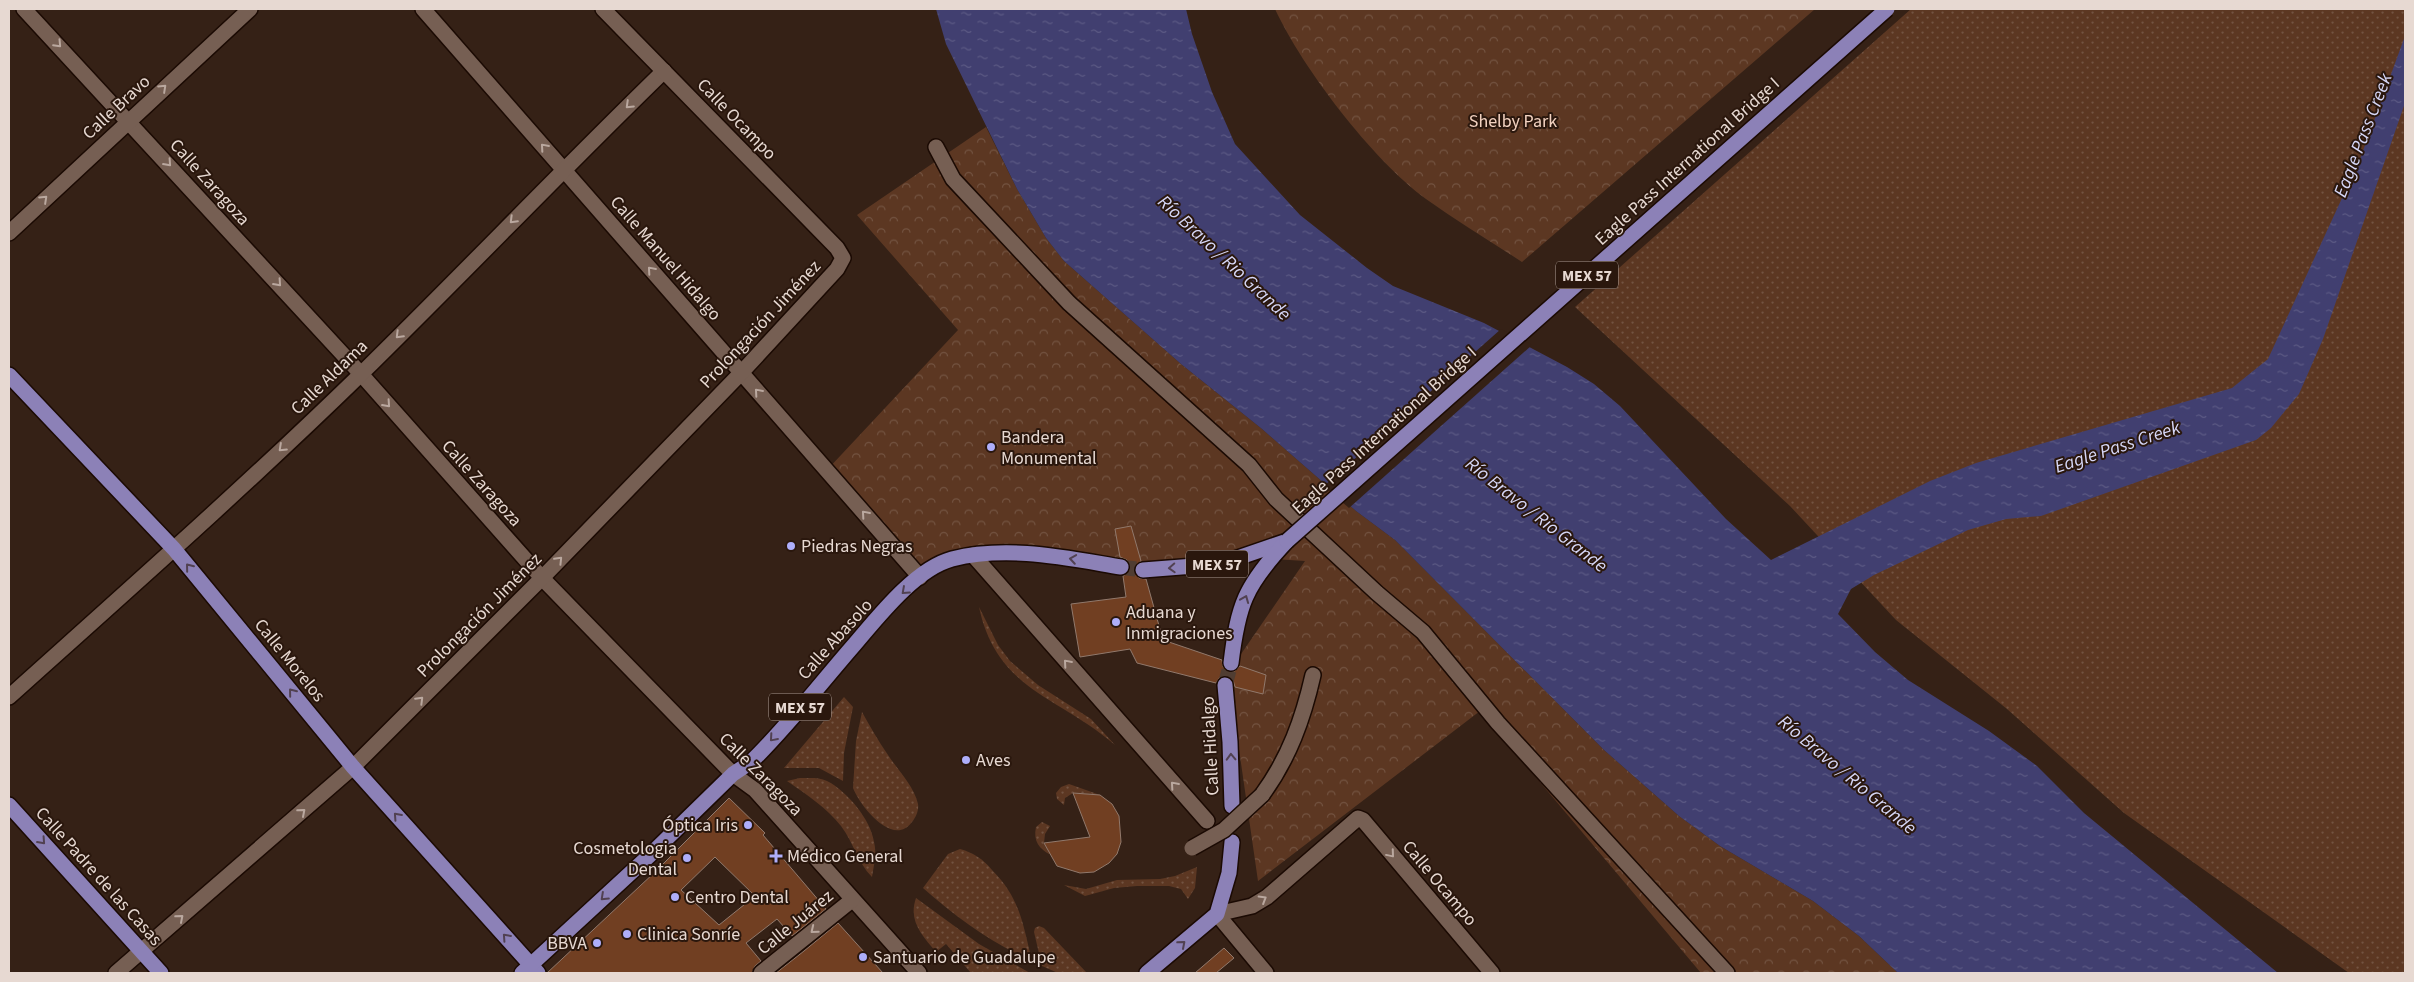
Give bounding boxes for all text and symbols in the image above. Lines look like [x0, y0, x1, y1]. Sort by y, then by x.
one-way arrow [52, 39, 61, 48]
street label: Calle Bravo [77, 69, 156, 145]
water label: Eagle Pass Creek [2327, 69, 2400, 201]
street label: Eagle Pass International Bridge I [1589, 71, 1785, 251]
street label: Calle Ocampo [691, 73, 782, 166]
one-way arrow [158, 85, 167, 94]
one-way arrow [625, 99, 634, 108]
park label: Shelby Park [1469, 109, 1557, 134]
street label: Calle Zaragoza [164, 133, 255, 231]
one-way arrow [541, 144, 550, 153]
one-way arrow [162, 158, 171, 167]
water label: Río Bravo / Rio Grande [1151, 189, 1297, 327]
street label: Calle Manuel Hidalgo [604, 190, 727, 326]
one-way arrow [39, 196, 48, 205]
one-way arrow [510, 214, 519, 223]
street label: Prolongación Jiménez [694, 254, 827, 394]
road number: MEX 57 [1556, 262, 1618, 288]
one-way arrow [648, 266, 657, 275]
one-way arrow [272, 278, 281, 287]
one-way arrow [396, 329, 405, 338]
street label: Calle Aldama [285, 334, 373, 421]
street label: Eagle Pass International Bridge I [1286, 340, 1482, 520]
one-way arrow [755, 388, 764, 397]
one-way arrow [381, 398, 390, 407]
water label: Eagle Pass Creek [2051, 414, 2185, 480]
place label: Bandera Monumental [1001, 425, 1097, 471]
street label: Calle Zaragoza [436, 434, 527, 532]
marker: Bandera Monumental [985, 441, 997, 453]
one-way arrow [279, 442, 288, 451]
water label: Río Bravo / Rio Grande [1459, 451, 1613, 579]
one-way arrow [862, 511, 871, 520]
place label: Piedras Negras [801, 534, 912, 559]
marker: Piedras Negras [785, 540, 797, 552]
street label: Prolongación Jiménez [411, 547, 548, 683]
road number: MEX 57 [1186, 550, 1248, 578]
one-way arrow [1069, 555, 1078, 565]
one-way arrow [554, 557, 563, 566]
one-way arrow [1168, 562, 1176, 573]
one-way arrow [186, 564, 194, 573]
one-way arrow [901, 585, 910, 594]
street label: Calle Abasolo [792, 593, 879, 685]
one-way arrow [1239, 595, 1249, 604]
place label: Aduana y Inmigraciones [1126, 600, 1233, 646]
street label: Calle Morelos [248, 613, 331, 707]
marker: Aduana y Inmigraciones [1110, 616, 1122, 628]
one-way arrow [1064, 659, 1073, 668]
one-way arrow [288, 689, 297, 698]
road number: MEX 57 [769, 694, 831, 720]
street label: Calle Hidalgo [1195, 696, 1226, 796]
one-way arrow [414, 697, 423, 706]
water label: Río Bravo / Rio Grande [1772, 709, 1922, 841]
street label: Calle Zaragoza [713, 727, 808, 822]
one-way arrow [770, 733, 779, 742]
place label: Aves [976, 748, 1010, 773]
one-way arrow [1225, 753, 1236, 761]
marker: Aves [960, 754, 972, 766]
one-way arrow [1171, 781, 1180, 790]
street label: Calle Padre de las Casas [29, 801, 168, 951]
one-way arrow [297, 809, 306, 818]
one-way arrow [394, 813, 403, 822]
place label: Óptica Iris [662, 813, 738, 838]
marker: Óptica Iris [742, 819, 754, 831]
street label: Calle Ocampo [1396, 835, 1483, 931]
one-way arrow [36, 836, 45, 845]
place label: Cosmetologia Dental [573, 836, 677, 882]
place label: Médico General [787, 844, 903, 869]
one-way arrow [1386, 848, 1395, 857]
marker: Médico General [769, 849, 783, 863]
marker: Cosmetologia Dental [681, 852, 693, 864]
street label: Calle Juárez [752, 884, 839, 961]
place label: Centro Dental [685, 885, 789, 910]
marker: Centro Dental [669, 891, 681, 903]
one-way arrow [601, 892, 610, 901]
one-way arrow [1257, 896, 1266, 906]
one-way arrow [174, 915, 183, 924]
place label: Clinica Sonríe [637, 922, 740, 947]
one-way arrow [811, 925, 820, 933]
marker: Clinica Sonríe [621, 928, 633, 940]
place label: BBVA [547, 931, 587, 956]
one-way arrow [503, 933, 512, 942]
marker: BBVA [591, 937, 603, 949]
one-way arrow [1176, 941, 1185, 949]
place label: Santuario de Guadalupe [873, 945, 1055, 970]
marker: Santuario de Guadalupe [857, 951, 869, 963]

